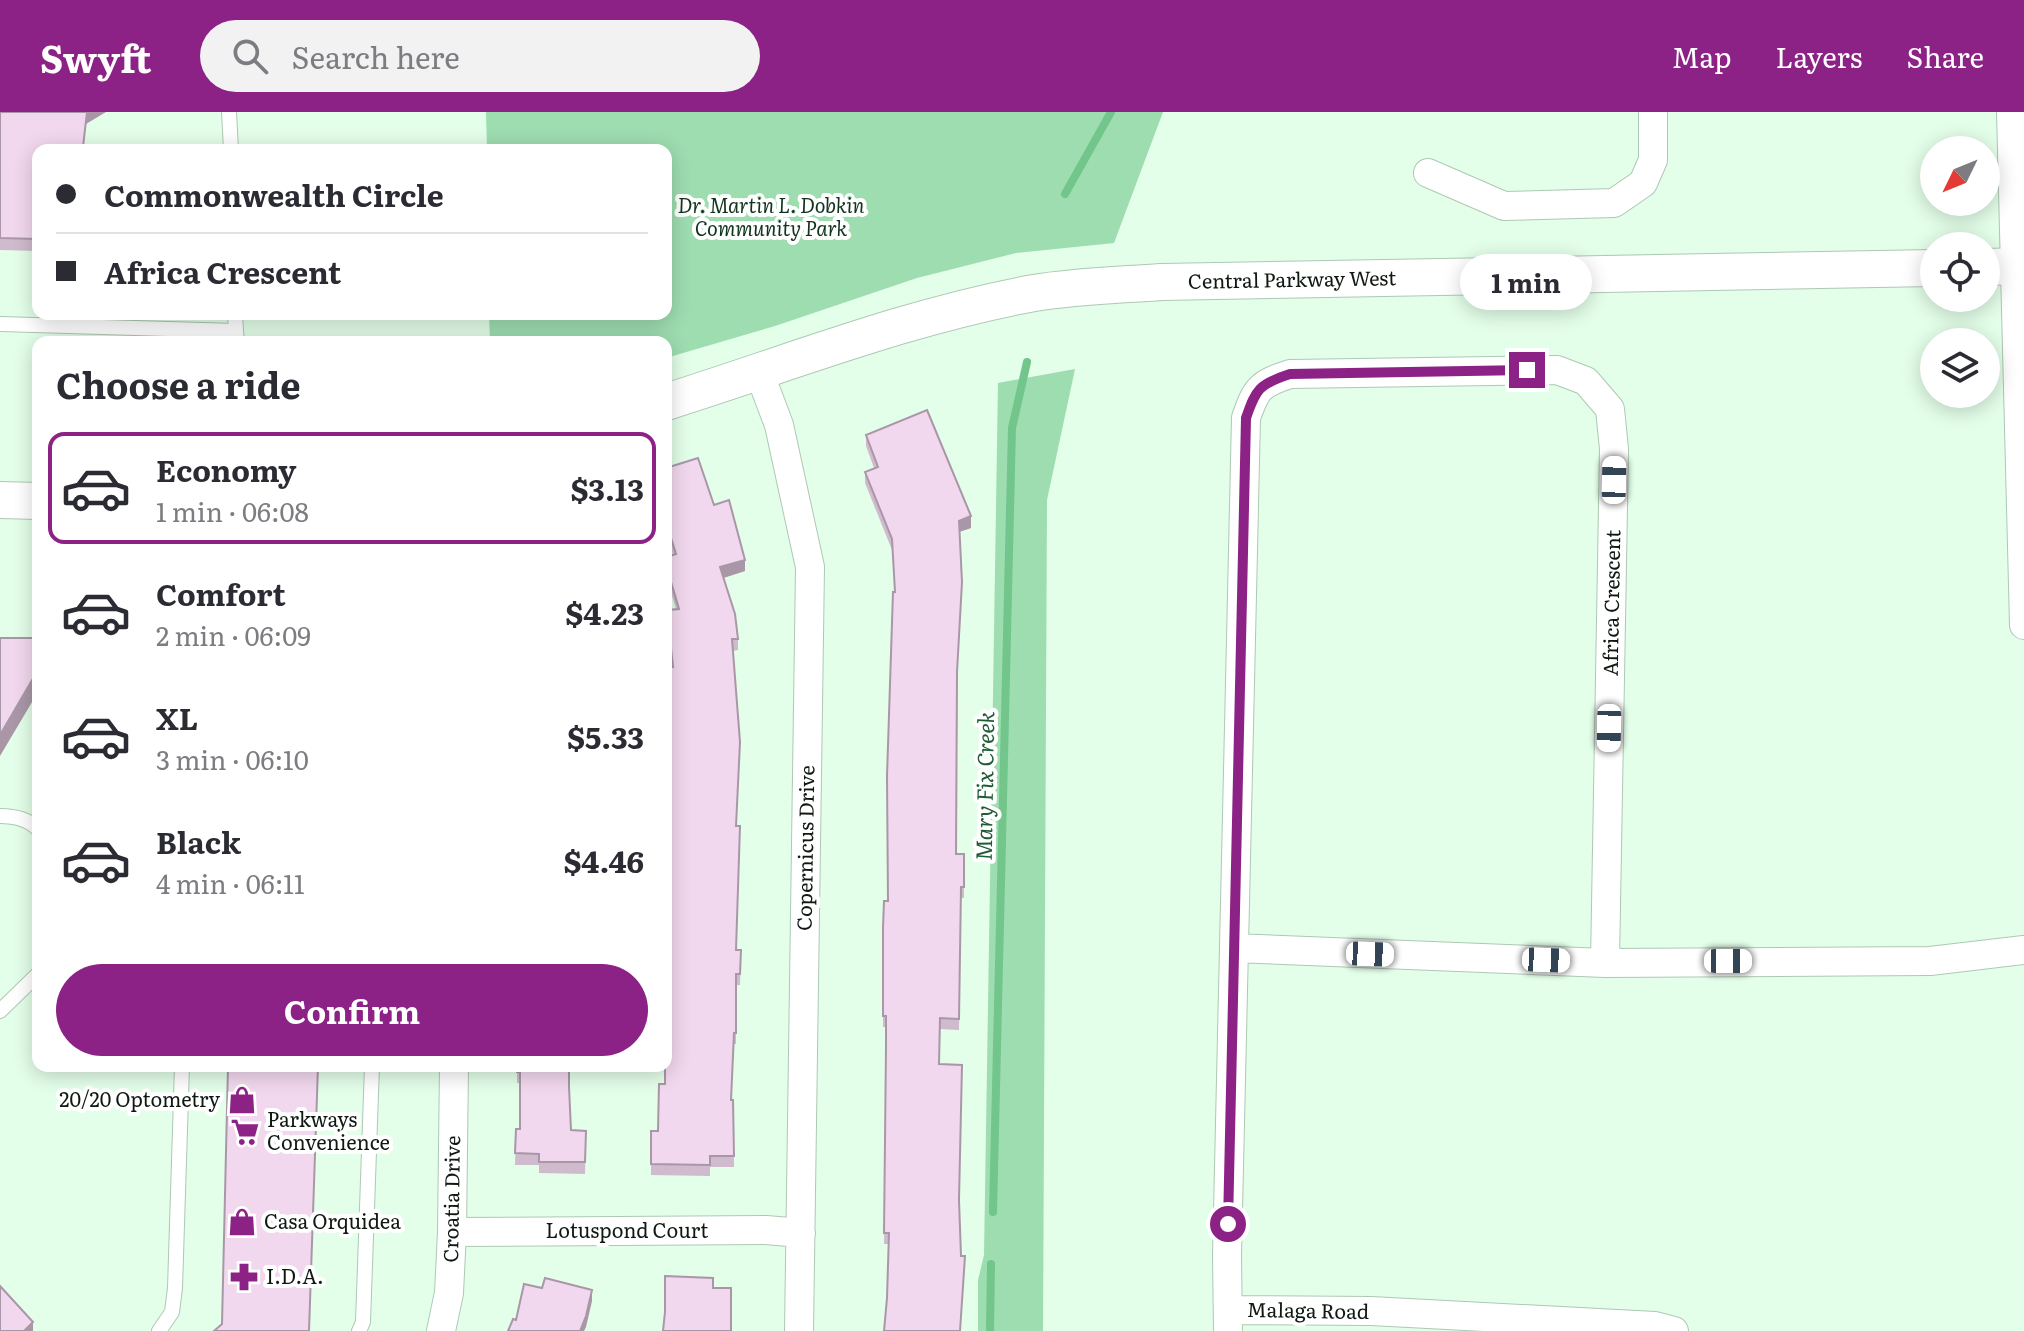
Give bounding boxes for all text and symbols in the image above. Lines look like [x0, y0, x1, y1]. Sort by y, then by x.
search box [200, 20, 760, 92]
text: Swyft [40, 28, 152, 85]
icon: search [228, 34, 272, 78]
text: Search here [292, 34, 460, 78]
text: Map [1672, 35, 1731, 77]
text: Layers [1775, 35, 1862, 77]
text: Share [1906, 35, 1984, 77]
north arrow [1920, 136, 2000, 216]
map controls [1920, 136, 2000, 408]
text: Commonwealth Circle [104, 172, 444, 216]
park label: Dr. Martin L. Dobkin Community Park [678, 189, 864, 242]
button: locate [1920, 232, 2000, 312]
text: Africa Crescent [104, 249, 341, 293]
callout: 1 min [1461, 254, 1593, 310]
street label: Central Parkway West [1188, 261, 1396, 295]
text: 1 min [1491, 262, 1561, 301]
button: layers [1920, 328, 2000, 408]
route end [1509, 352, 1545, 388]
text: Choose a ride [56, 357, 301, 410]
text: Economy [156, 447, 296, 491]
icon: car [60, 452, 132, 524]
car [1602, 456, 1626, 504]
text: $3.13 [570, 466, 644, 510]
text: 1 min · 06:08 [156, 491, 309, 530]
street label: Africa Crescent [1594, 529, 1626, 676]
text: Comfort [156, 571, 286, 615]
icon: car [60, 576, 132, 648]
text: $4.23 [565, 590, 644, 634]
text: 2 min · 06:09 [156, 615, 311, 654]
text: XL [156, 695, 198, 739]
icon: car [60, 700, 132, 772]
car [1597, 704, 1621, 752]
water label: Mary Fix Creek [966, 711, 1001, 861]
text: $5.33 [567, 714, 644, 758]
text: 3 min · 06:10 [156, 739, 309, 778]
street label: Copernicus Drive [788, 765, 820, 931]
text: Black [156, 819, 241, 863]
icon: car [60, 824, 132, 896]
text: $4.46 [563, 838, 644, 882]
text: 4 min · 06:11 [156, 863, 305, 902]
car [1346, 941, 1394, 967]
car [1522, 947, 1570, 973]
car [1704, 949, 1752, 973]
button: Confirm [56, 964, 648, 1056]
place label: 20/20 Optometry [59, 1083, 220, 1113]
shop icon: 20/20 Optometry [227, 1085, 257, 1115]
place label: Parkways Convenience [267, 1103, 390, 1156]
supermarket icon: Parkways Convenience [230, 1117, 260, 1147]
street label: Croatia Drive [434, 1135, 466, 1263]
place label: Casa Orquidea [264, 1205, 401, 1235]
route start [1210, 1206, 1246, 1242]
shop icon: Casa Orquidea [227, 1207, 257, 1237]
street label: Lotuspond Court [546, 1214, 708, 1244]
place label: I.D.A. [266, 1260, 324, 1290]
pharmacy icon: I.D.A. [229, 1262, 259, 1292]
street label: Malaga Road [1247, 1293, 1369, 1325]

